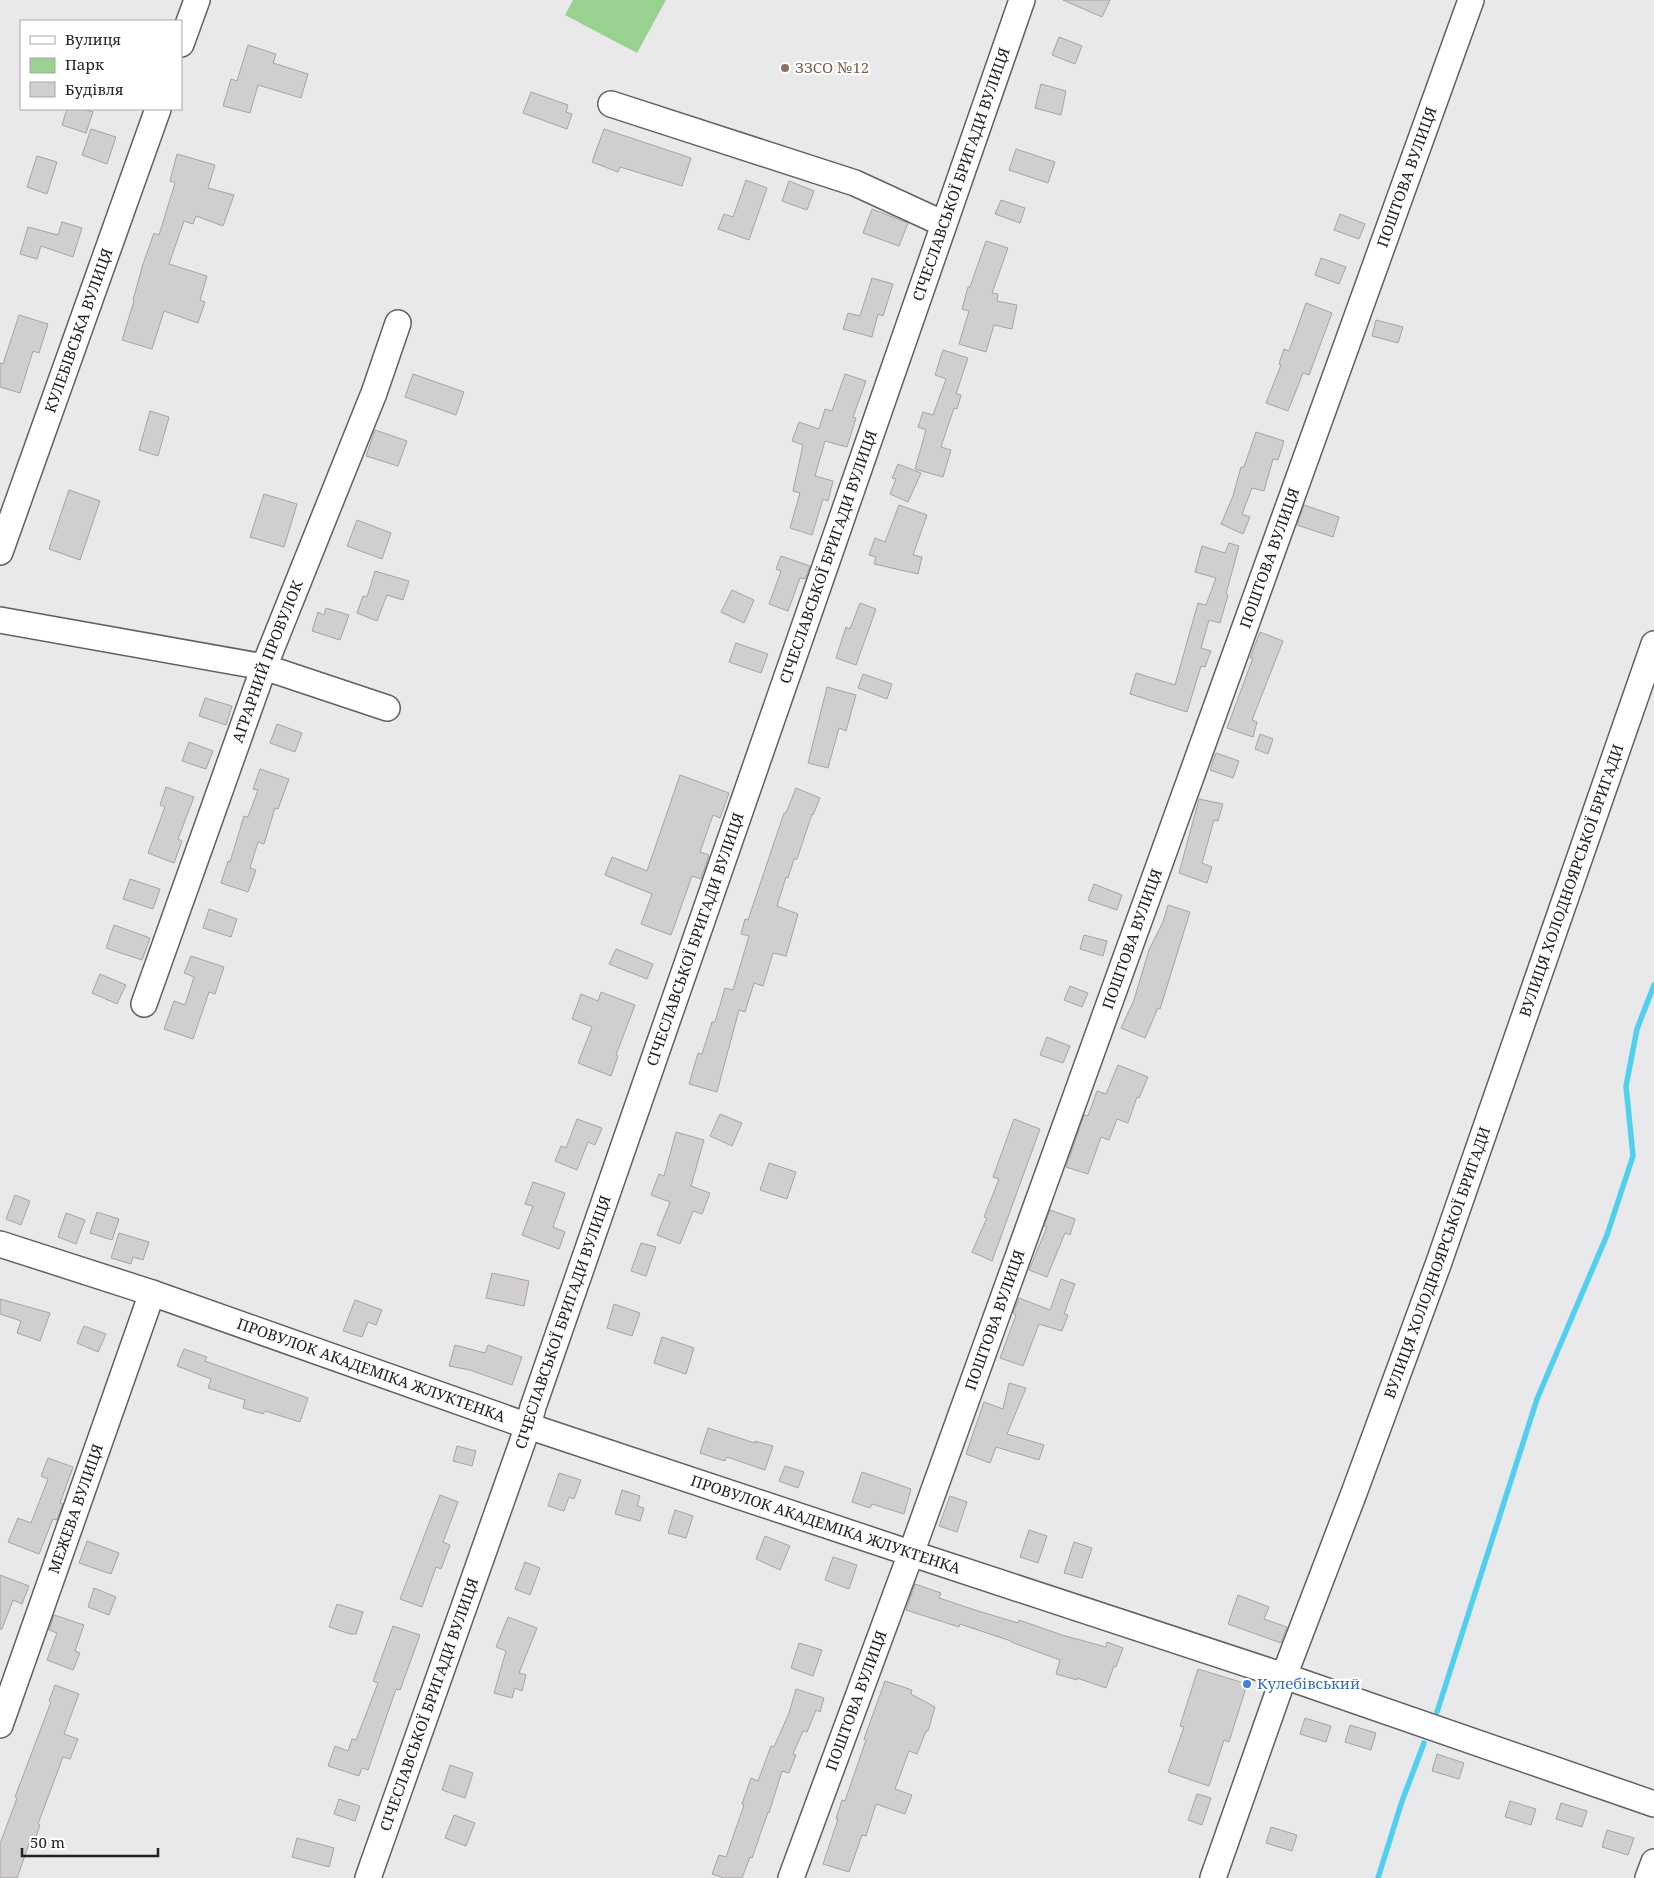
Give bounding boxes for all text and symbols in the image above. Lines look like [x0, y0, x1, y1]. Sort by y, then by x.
legend [20, 20, 182, 110]
text: Вулиця [65, 29, 121, 49]
street label: СІЧЕСЛАВСЬКОЇ БРИГАДИ ВУЛИЦЯ [907, 45, 1014, 304]
text: Парк [65, 54, 104, 74]
place label: ЗЗСО №12 [795, 57, 869, 77]
marker: ЗЗСО №12 [779, 62, 791, 74]
text: Будівля [65, 79, 123, 99]
street label: ПОШТОВА ВУЛИЦЯ [1372, 104, 1441, 250]
street label: КУЛЕБІВСЬКА ВУЛИЦЯ [39, 245, 117, 415]
street label: СІЧЕСЛАВСЬКОЇ БРИГАДИ ВУЛИЦЯ [774, 427, 881, 686]
street label: ПОШТОВА ВУЛИЦЯ [1234, 485, 1303, 631]
street label: АГРАРНИЙ ПРОВУЛОК [227, 577, 307, 745]
street label: ВУЛИЦЯ ХОЛОДНОЯРСЬКОЇ БРИГАДИ [1514, 741, 1627, 1019]
street label: СІЧЕСЛАВСЬКОЇ БРИГАДИ ВУЛИЦЯ [641, 810, 748, 1069]
street label: ПОШТОВА ВУЛИЦЯ [1097, 866, 1166, 1012]
street label: ВУЛИЦЯ ХОЛОДНОЯРСЬКОЇ БРИГАДИ [1379, 1124, 1494, 1401]
street label: СІЧЕСЛАВСЬКОЇ БРИГАДИ ВУЛИЦЯ [510, 1192, 615, 1452]
street label: ПОШТОВА ВУЛИЦЯ [960, 1247, 1029, 1393]
street label: ПРОВУЛОК АКАДЕМІКА ЖЛУКТЕНКА [234, 1313, 509, 1426]
street label: МЕЖЕВА ВУЛИЦЯ [43, 1441, 107, 1576]
street label: ПРОВУЛОК АКАДЕМІКА ЖЛУКТЕНКА [688, 1470, 964, 1578]
street label: СІЧЕСЛАВСЬКОЇ БРИГАДИ ВУЛИЦЯ [374, 1575, 482, 1833]
street label: ПОШТОВА ВУЛИЦЯ [821, 1627, 891, 1773]
place label: Кулебівський [1257, 1673, 1360, 1693]
marker: Кулебівський [1241, 1678, 1253, 1690]
scale bar [22, 1826, 159, 1858]
text: 50 m [30, 1832, 65, 1852]

